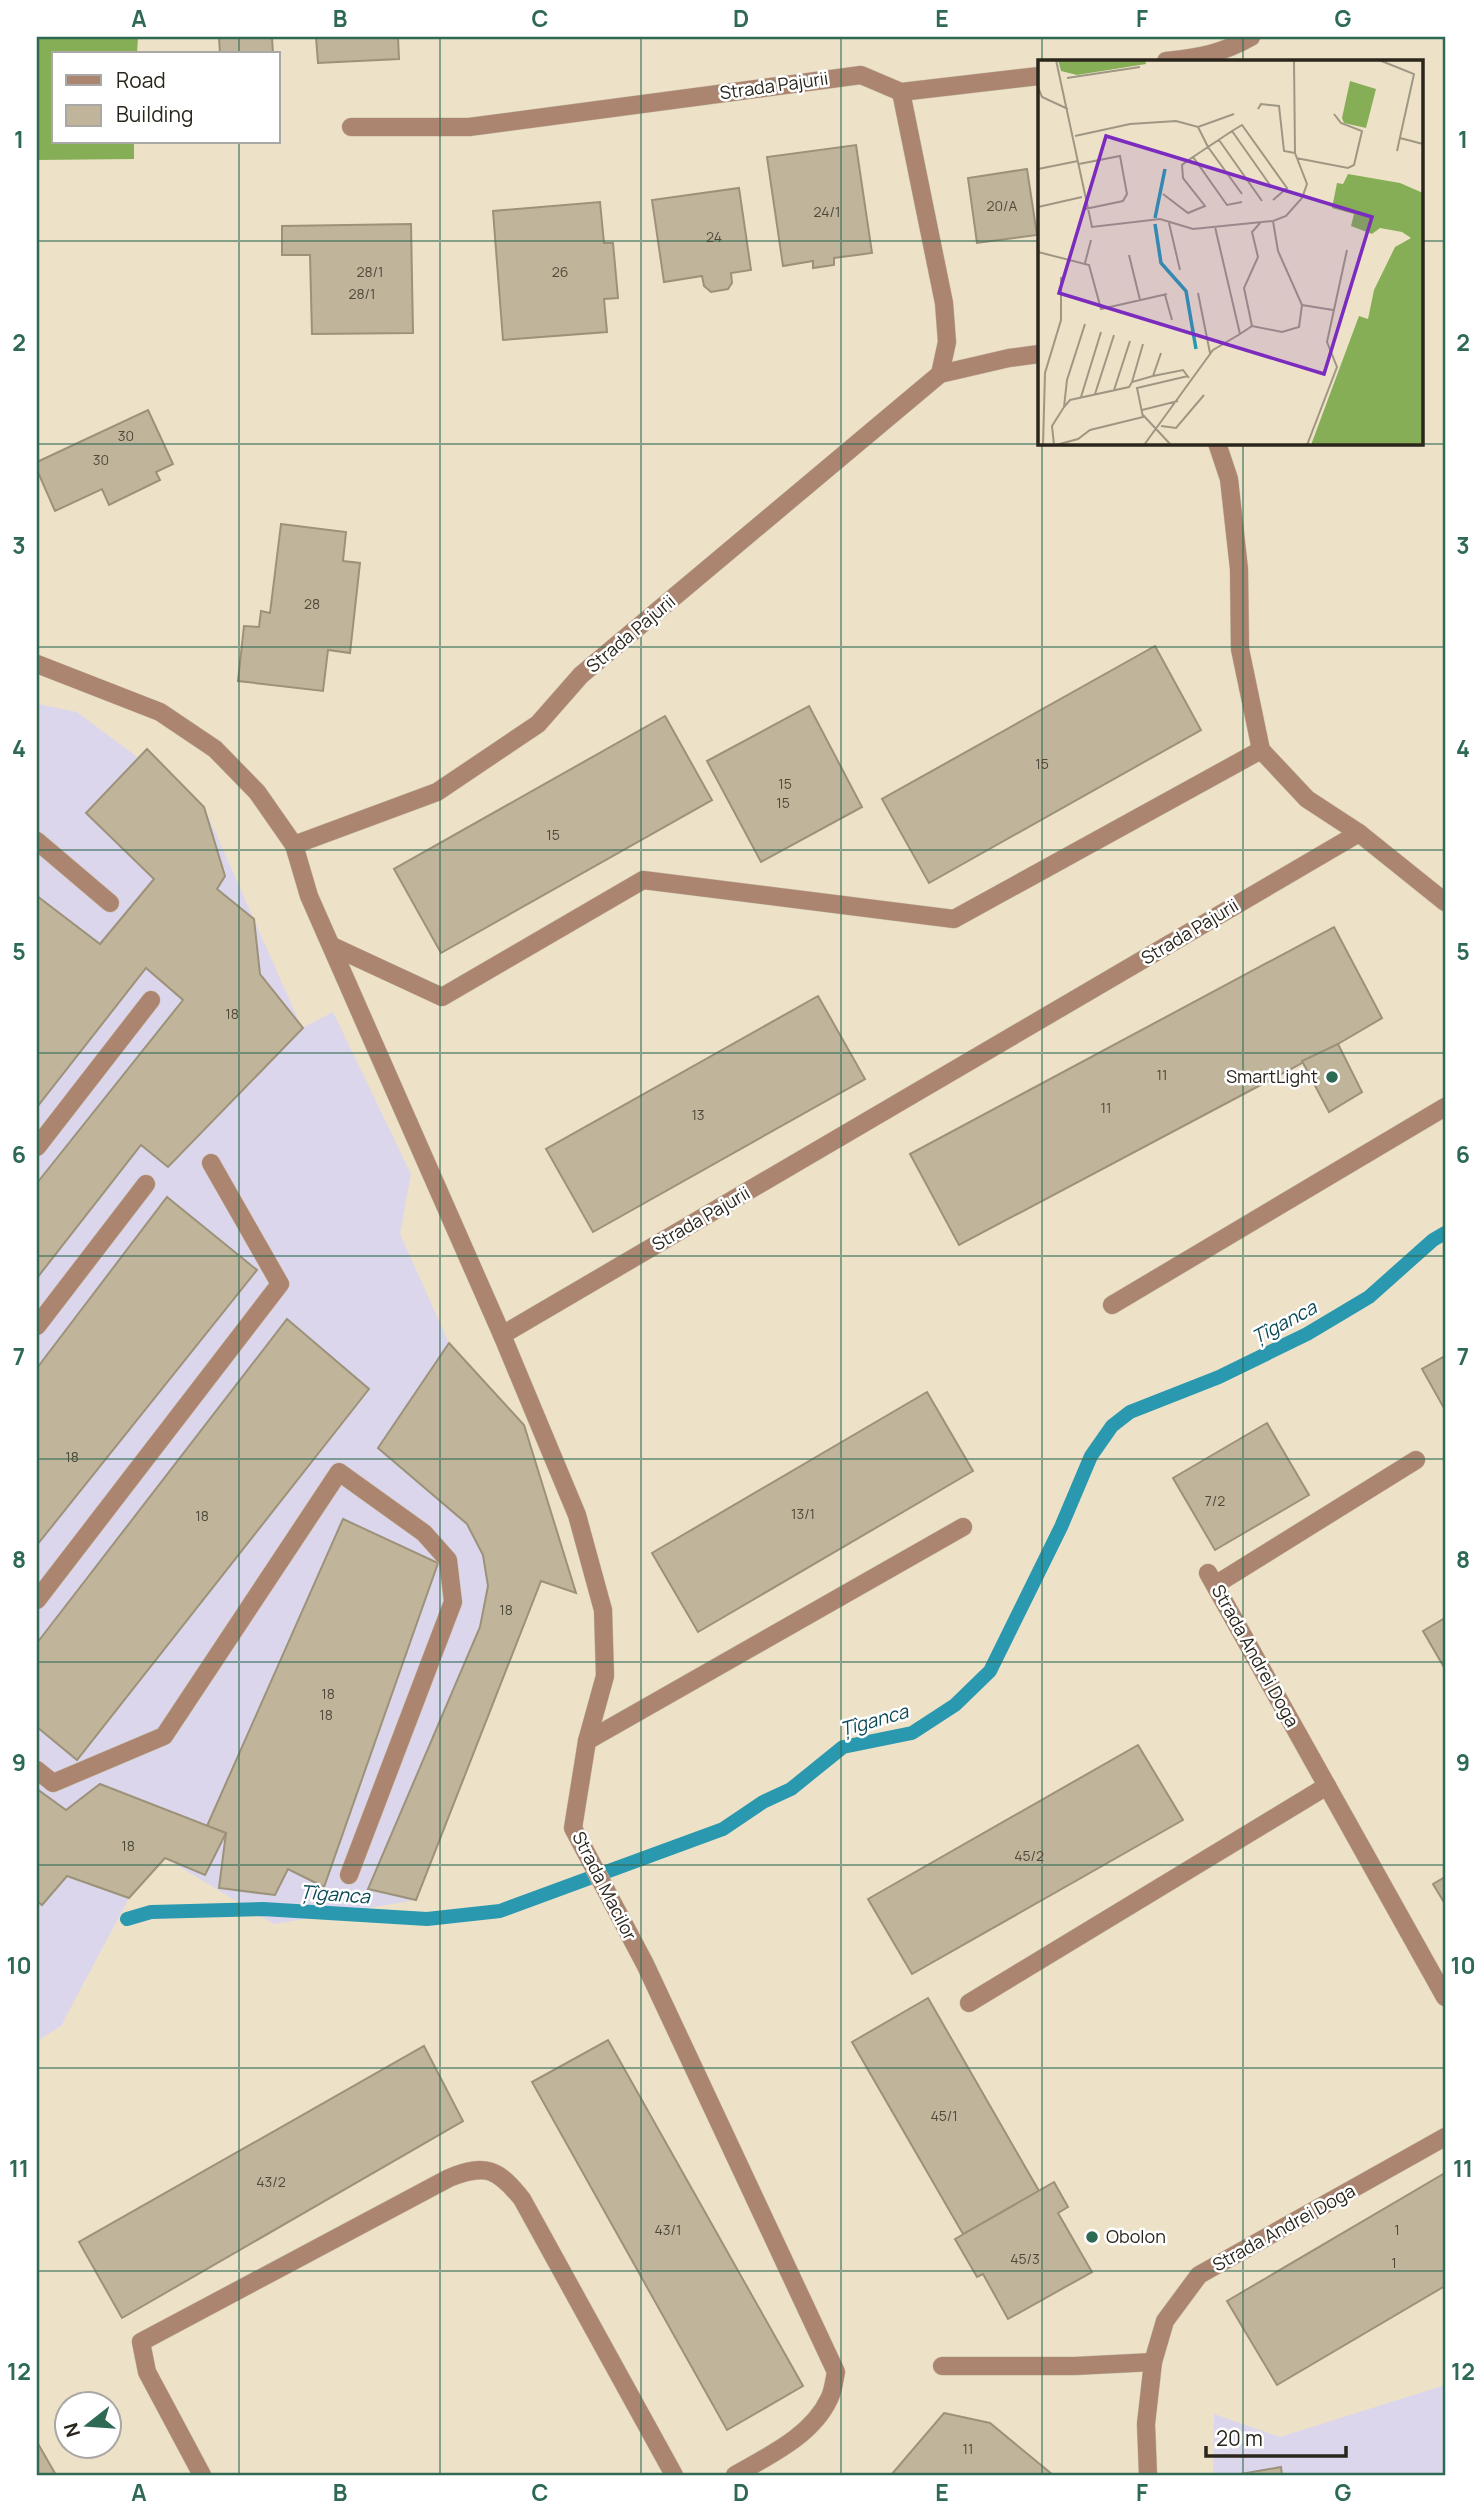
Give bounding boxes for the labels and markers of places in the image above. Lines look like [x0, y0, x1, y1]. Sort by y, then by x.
place label: SmartLight [1226, 1064, 1318, 1088]
marker: SmartLight [1324, 1069, 1340, 1085]
place label: Obolon [1106, 2224, 1166, 2248]
marker: Obolon [1084, 2229, 1100, 2245]

